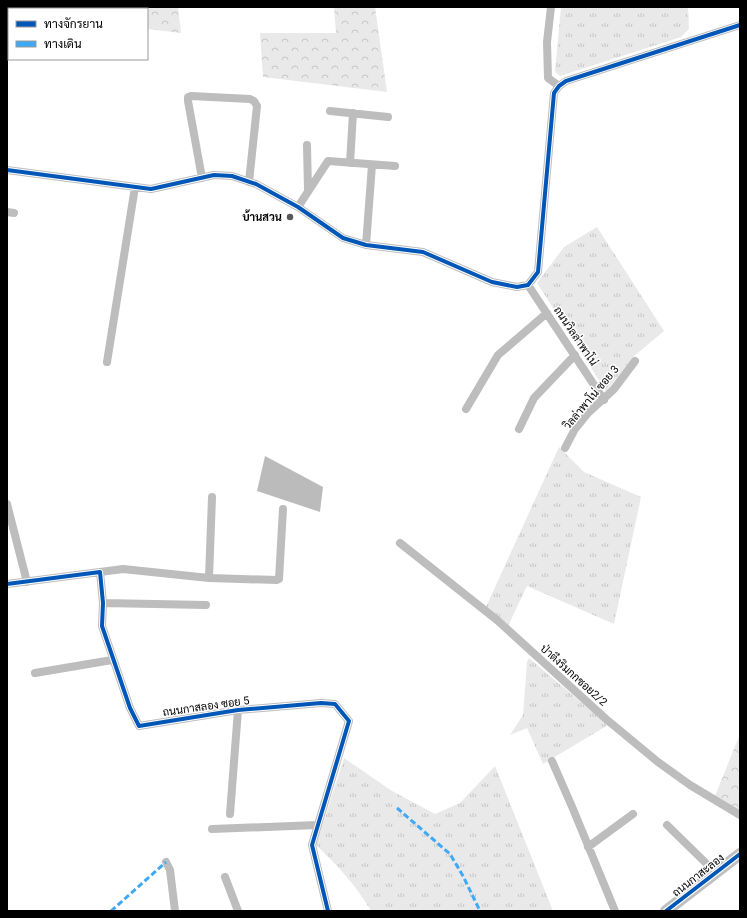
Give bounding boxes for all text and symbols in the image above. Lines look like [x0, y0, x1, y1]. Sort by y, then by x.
legend [8, 8, 148, 60]
text: ทางจักรยาน [44, 17, 103, 31]
text: ทางเดิน [44, 37, 82, 51]
place label: บ้านสวน [242, 209, 282, 224]
marker: บ้านสวน [285, 212, 295, 222]
street label: ถนนวิลล่าพาโน่ [551, 303, 602, 368]
street label: วิลล่าพาโน่ ซอย 3 [559, 361, 622, 432]
street label: ป่าตึงริมกกซอย2/2 [538, 641, 610, 709]
street label: ถนนกาสลอง ซอย 5 [162, 694, 250, 719]
street label: ถนนกาสะลอง [670, 851, 727, 900]

